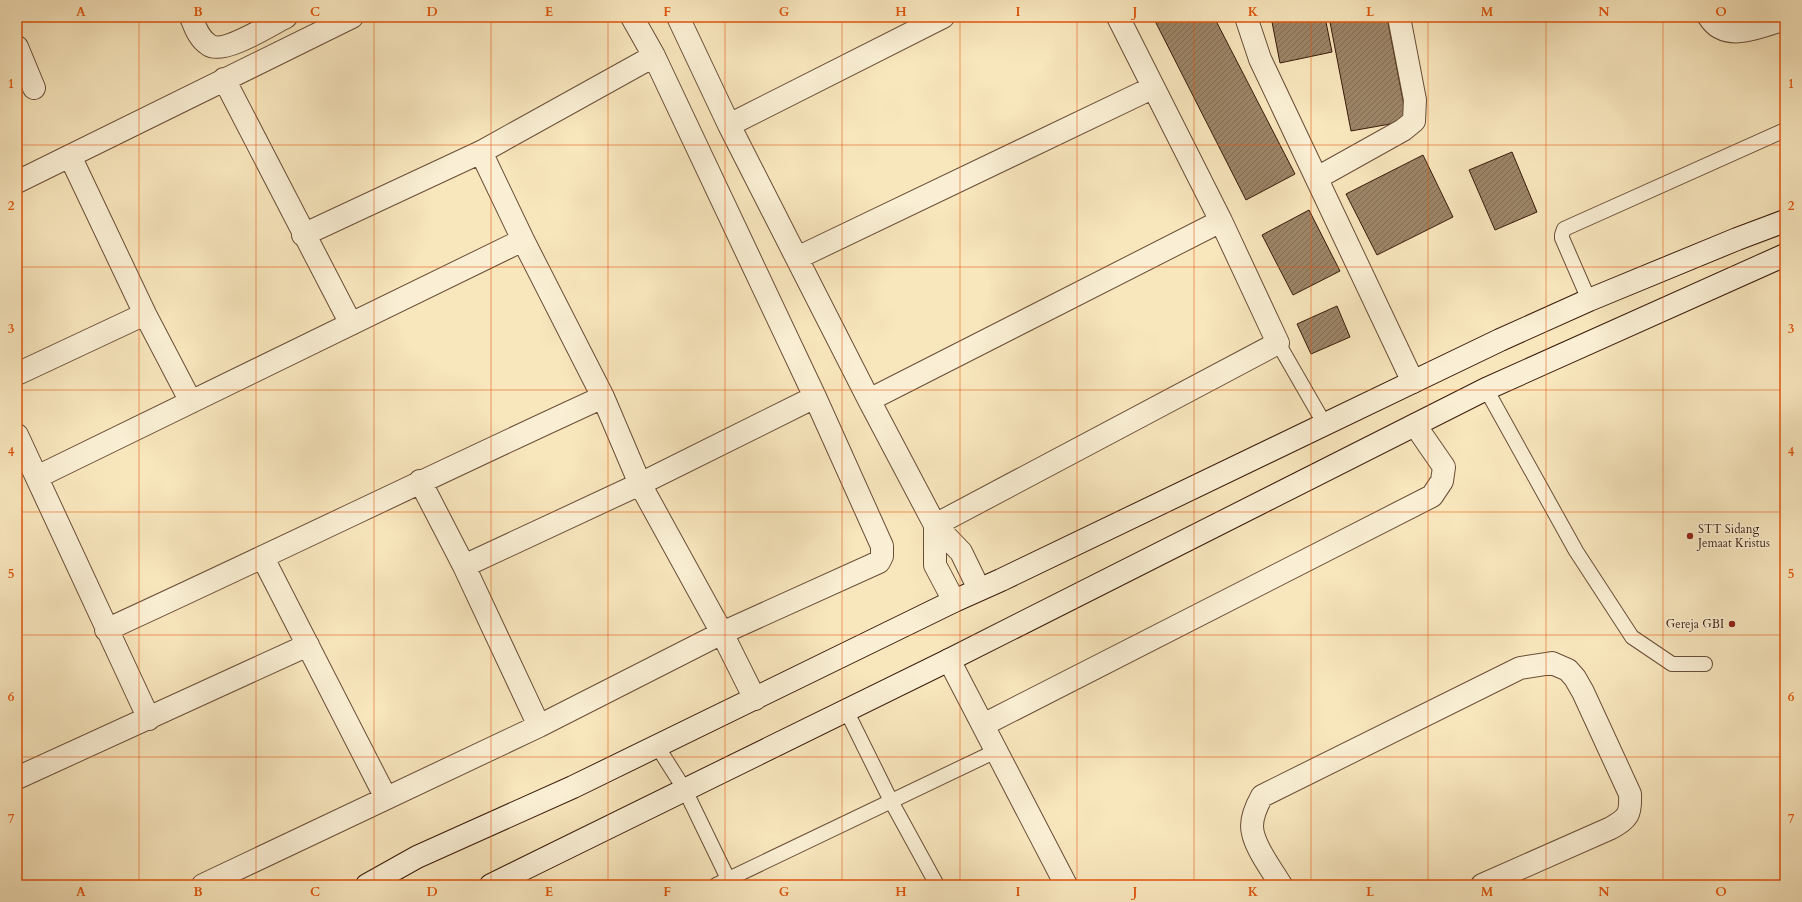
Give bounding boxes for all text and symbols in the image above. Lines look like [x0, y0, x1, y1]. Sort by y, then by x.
text: A [76, 3, 86, 21]
text: B [193, 3, 203, 21]
text: C [310, 3, 320, 21]
text: D [426, 3, 438, 21]
text: E [545, 3, 553, 21]
text: F [663, 3, 671, 21]
text: G [779, 3, 790, 21]
text: H [895, 3, 907, 21]
text: I [1015, 3, 1021, 21]
text: J [1131, 3, 1138, 21]
text: K [1248, 3, 1259, 21]
text: L [1366, 3, 1375, 21]
text: M [1481, 3, 1494, 21]
text: N [1598, 3, 1610, 21]
text: O [1715, 3, 1727, 21]
text: 1 [8, 75, 14, 93]
text: 1 [1788, 75, 1794, 93]
text: 2 [8, 197, 15, 215]
text: 2 [1788, 197, 1795, 215]
text: 3 [8, 320, 15, 338]
text: 3 [1788, 320, 1795, 338]
text: 4 [8, 443, 15, 461]
text: 4 [1788, 443, 1795, 461]
place label: STT Sidang Jemaat Kristus [1696, 521, 1770, 551]
marker: STT Sidang Jemaat Kristus [1685, 531, 1695, 541]
text: 5 [8, 565, 14, 583]
text: 5 [1788, 565, 1794, 583]
place label: Gereja GBI [1666, 616, 1724, 632]
marker: Gereja GBI [1727, 619, 1737, 629]
text: 6 [8, 688, 15, 706]
text: 6 [1788, 688, 1795, 706]
text: 7 [8, 810, 15, 828]
text: 7 [1788, 810, 1795, 828]
text: A [76, 883, 86, 901]
text: B [193, 883, 203, 901]
text: C [310, 883, 320, 901]
text: D [426, 883, 438, 901]
text: E [545, 883, 553, 901]
text: F [663, 883, 671, 901]
text: G [779, 883, 790, 901]
text: H [895, 883, 907, 901]
text: I [1015, 883, 1021, 901]
text: J [1131, 883, 1138, 901]
text: K [1248, 883, 1259, 901]
text: L [1366, 883, 1375, 901]
text: M [1481, 883, 1494, 901]
text: N [1598, 883, 1610, 901]
text: O [1715, 883, 1727, 901]

